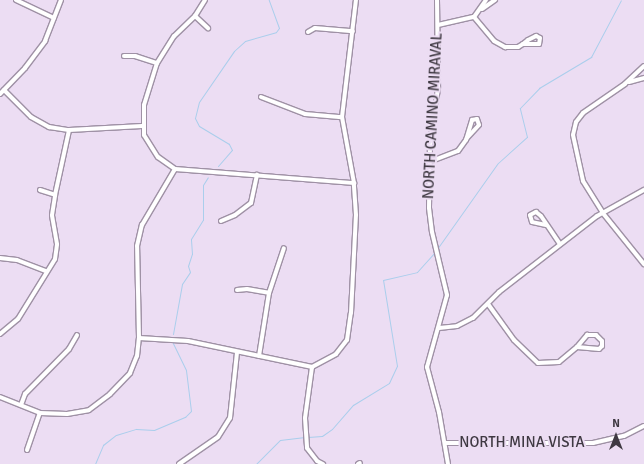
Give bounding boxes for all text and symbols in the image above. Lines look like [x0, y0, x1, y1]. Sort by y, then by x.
street label: NORTH CAMINO MIRAVAL [420, 32, 446, 200]
north arrow [596, 416, 636, 456]
text: N [612, 417, 620, 430]
street label: NORTH MINA VISTA [459, 434, 585, 452]

